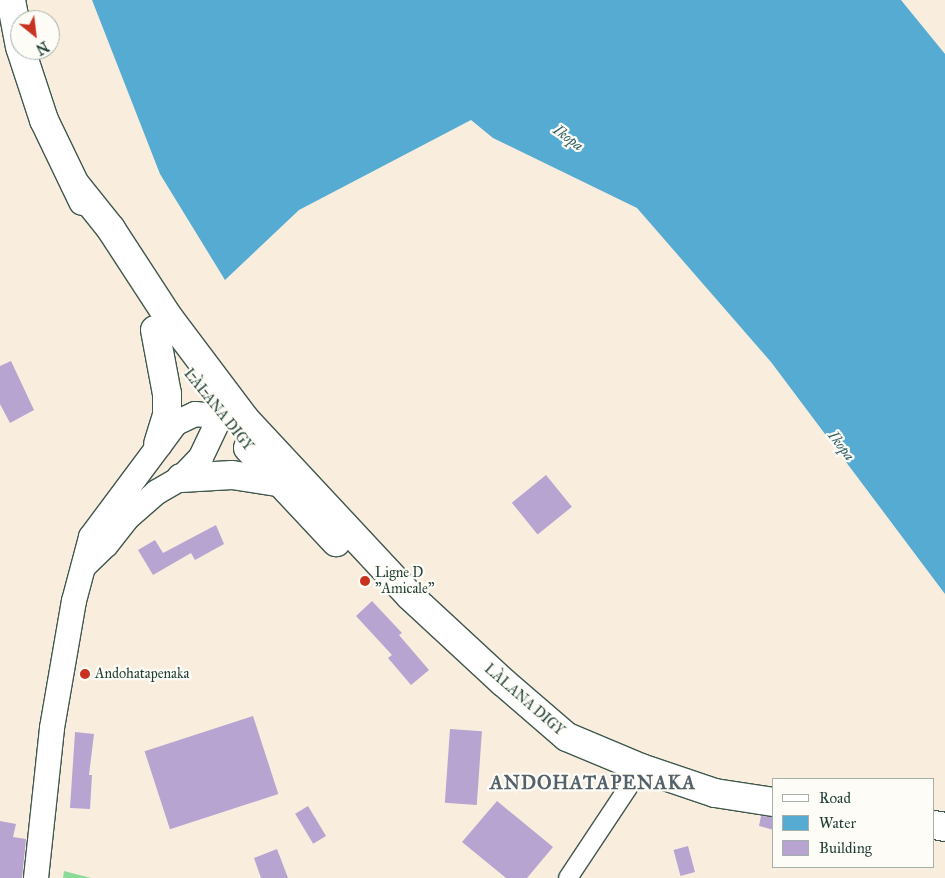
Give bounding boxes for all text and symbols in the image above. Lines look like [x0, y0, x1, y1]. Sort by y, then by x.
north arrow [10, 10, 60, 60]
text: N [33, 37, 51, 58]
water label: Ikopa [549, 121, 587, 155]
street label: LÀLANA DIGY [180, 366, 256, 454]
water label: Ikopa [824, 428, 858, 464]
place label: Ligne D "Amicale" [375, 565, 434, 598]
marker: Ligne D "Amicale" [359, 575, 371, 587]
street label: LÀLANA DIGY [481, 661, 567, 739]
place label: Andohatapenaka [95, 666, 189, 682]
marker: Andohatapenaka [79, 668, 91, 680]
district label: ANDOHATAPENAKA [488, 772, 698, 794]
legend [772, 778, 935, 868]
text: Road [819, 789, 851, 807]
text: Water [819, 814, 856, 832]
text: Building [819, 839, 872, 857]

